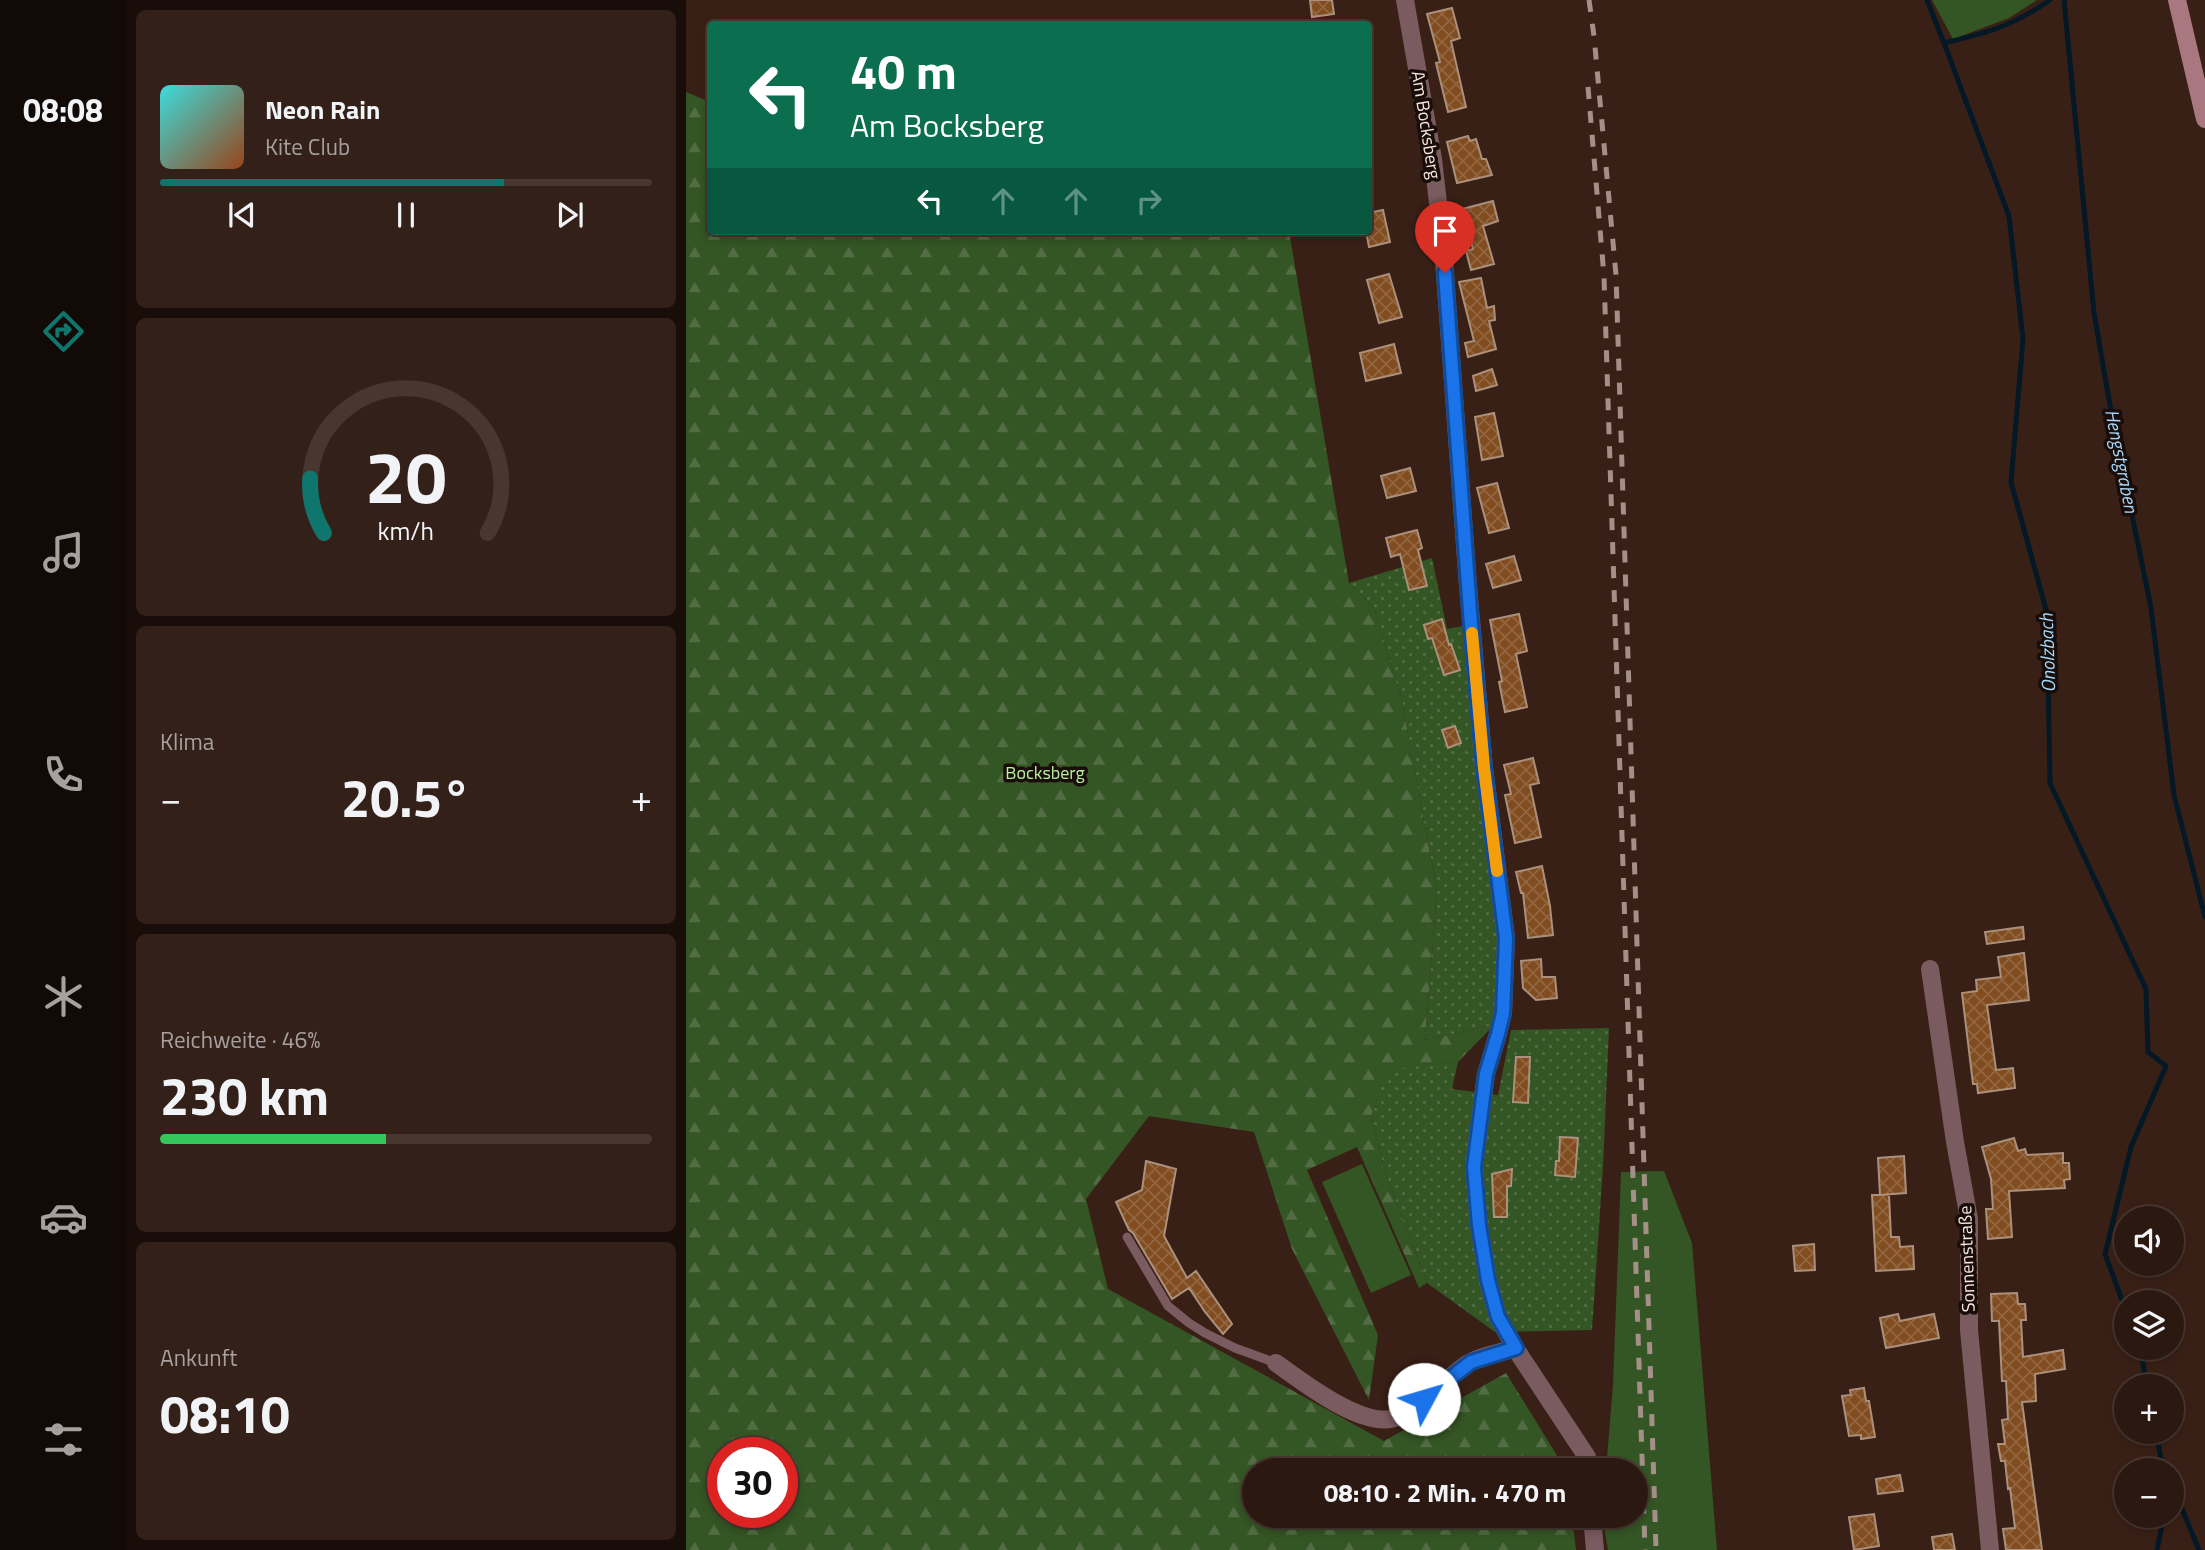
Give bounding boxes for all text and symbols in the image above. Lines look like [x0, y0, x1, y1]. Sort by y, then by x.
text: 40 m [850, 33, 957, 108]
icon: left [735, 49, 826, 140]
street label: Am Bocksberg [1405, 69, 1448, 181]
text: 08:08 [23, 86, 103, 134]
text: Neon Rain [265, 90, 380, 129]
text: Am Bocksberg [850, 101, 1044, 149]
text: Kite Club [265, 129, 350, 164]
icon: left [911, 182, 949, 220]
icon: ahead [984, 182, 1022, 220]
icon: ahead [1057, 182, 1095, 220]
icon: right [1130, 182, 1168, 220]
icon: previous [223, 196, 261, 234]
icon: pause [387, 196, 425, 234]
icon: next [551, 196, 589, 234]
pin [1415, 201, 1475, 273]
icon: arrive [1426, 212, 1464, 250]
icon: directions [39, 307, 88, 356]
water label: Hengstgraben [2098, 407, 2147, 516]
text: 20 [365, 421, 447, 531]
text: km/h [378, 512, 434, 550]
icon: music [39, 528, 88, 577]
water label: Onolzbach [2031, 613, 2062, 693]
text: Klima [160, 724, 214, 759]
icon: phone [39, 750, 88, 799]
text: 20.5° [341, 758, 471, 837]
park label: Bocksberg [1005, 759, 1085, 786]
text: − [160, 769, 181, 827]
text: + [631, 769, 652, 827]
icon: climate [39, 972, 88, 1021]
text: Reichweite · 46% [160, 1022, 320, 1057]
text: 230 km [160, 1056, 329, 1135]
icon: car [39, 1193, 88, 1242]
street label: Sonnenstraße [1951, 1205, 1982, 1313]
map controls [2114, 1206, 2184, 1528]
button: sound [2114, 1206, 2184, 1276]
button: layers [2114, 1290, 2184, 1360]
text: Ankunft [160, 1340, 237, 1375]
position arrow [1387, 1362, 1461, 1436]
text: 08:10 [160, 1374, 290, 1453]
button: + [2114, 1374, 2184, 1444]
icon: filters [39, 1415, 88, 1464]
speed limit sign: 30 [707, 1437, 798, 1528]
button: − [2114, 1458, 2184, 1528]
text: 08:10 · 2 Min. · 470 m [1324, 1473, 1566, 1512]

